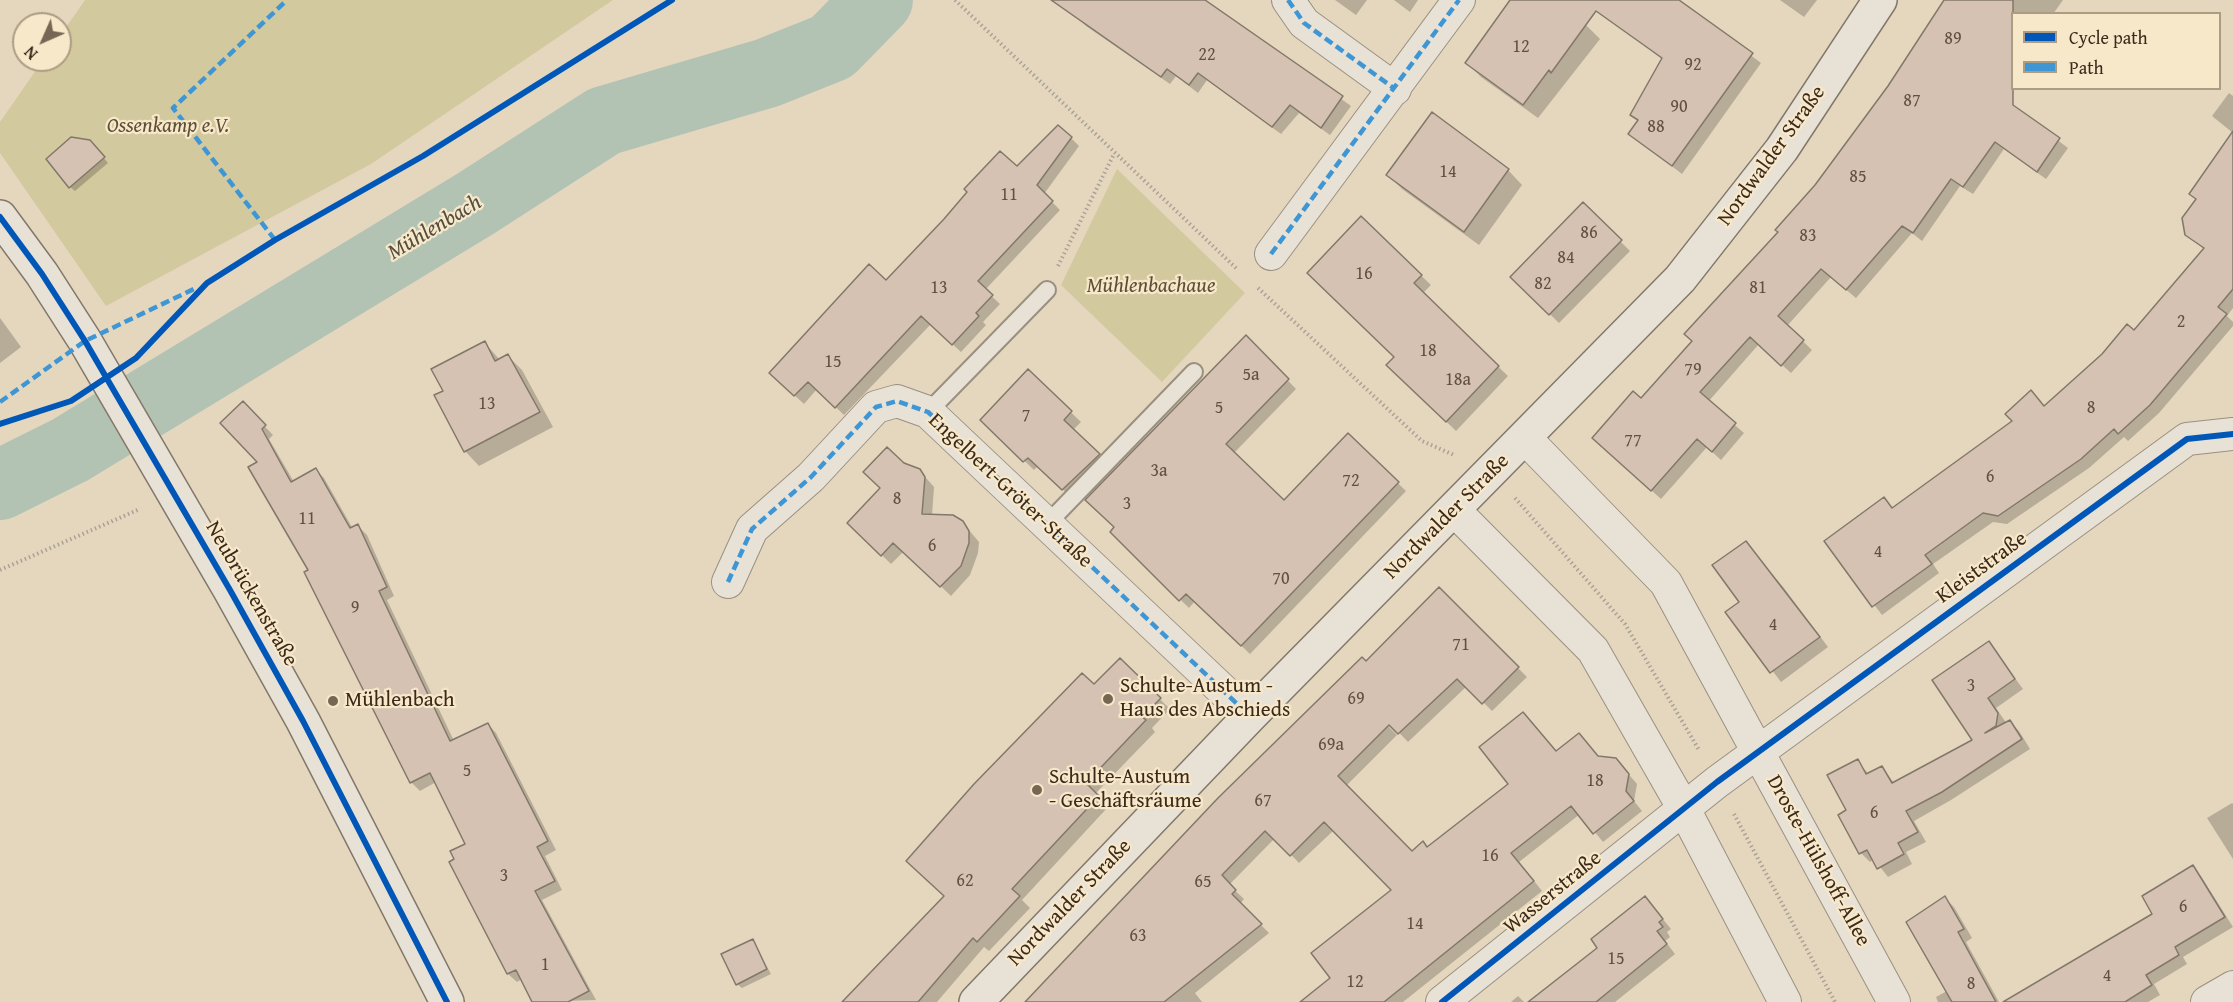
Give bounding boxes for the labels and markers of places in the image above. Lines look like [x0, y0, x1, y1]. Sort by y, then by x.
place label: Schulte-Austum - Haus des Abschieds [1120, 674, 1290, 724]
place label: Mühlenbach [345, 688, 454, 714]
marker: Schulte-Austum - Haus des Abschieds [1101, 692, 1115, 706]
marker: Mühlenbach [326, 694, 340, 708]
place label: Schulte-Austum - Geschäftsräume [1049, 765, 1202, 815]
marker: Schulte-Austum - Geschäftsräume [1030, 783, 1044, 797]

